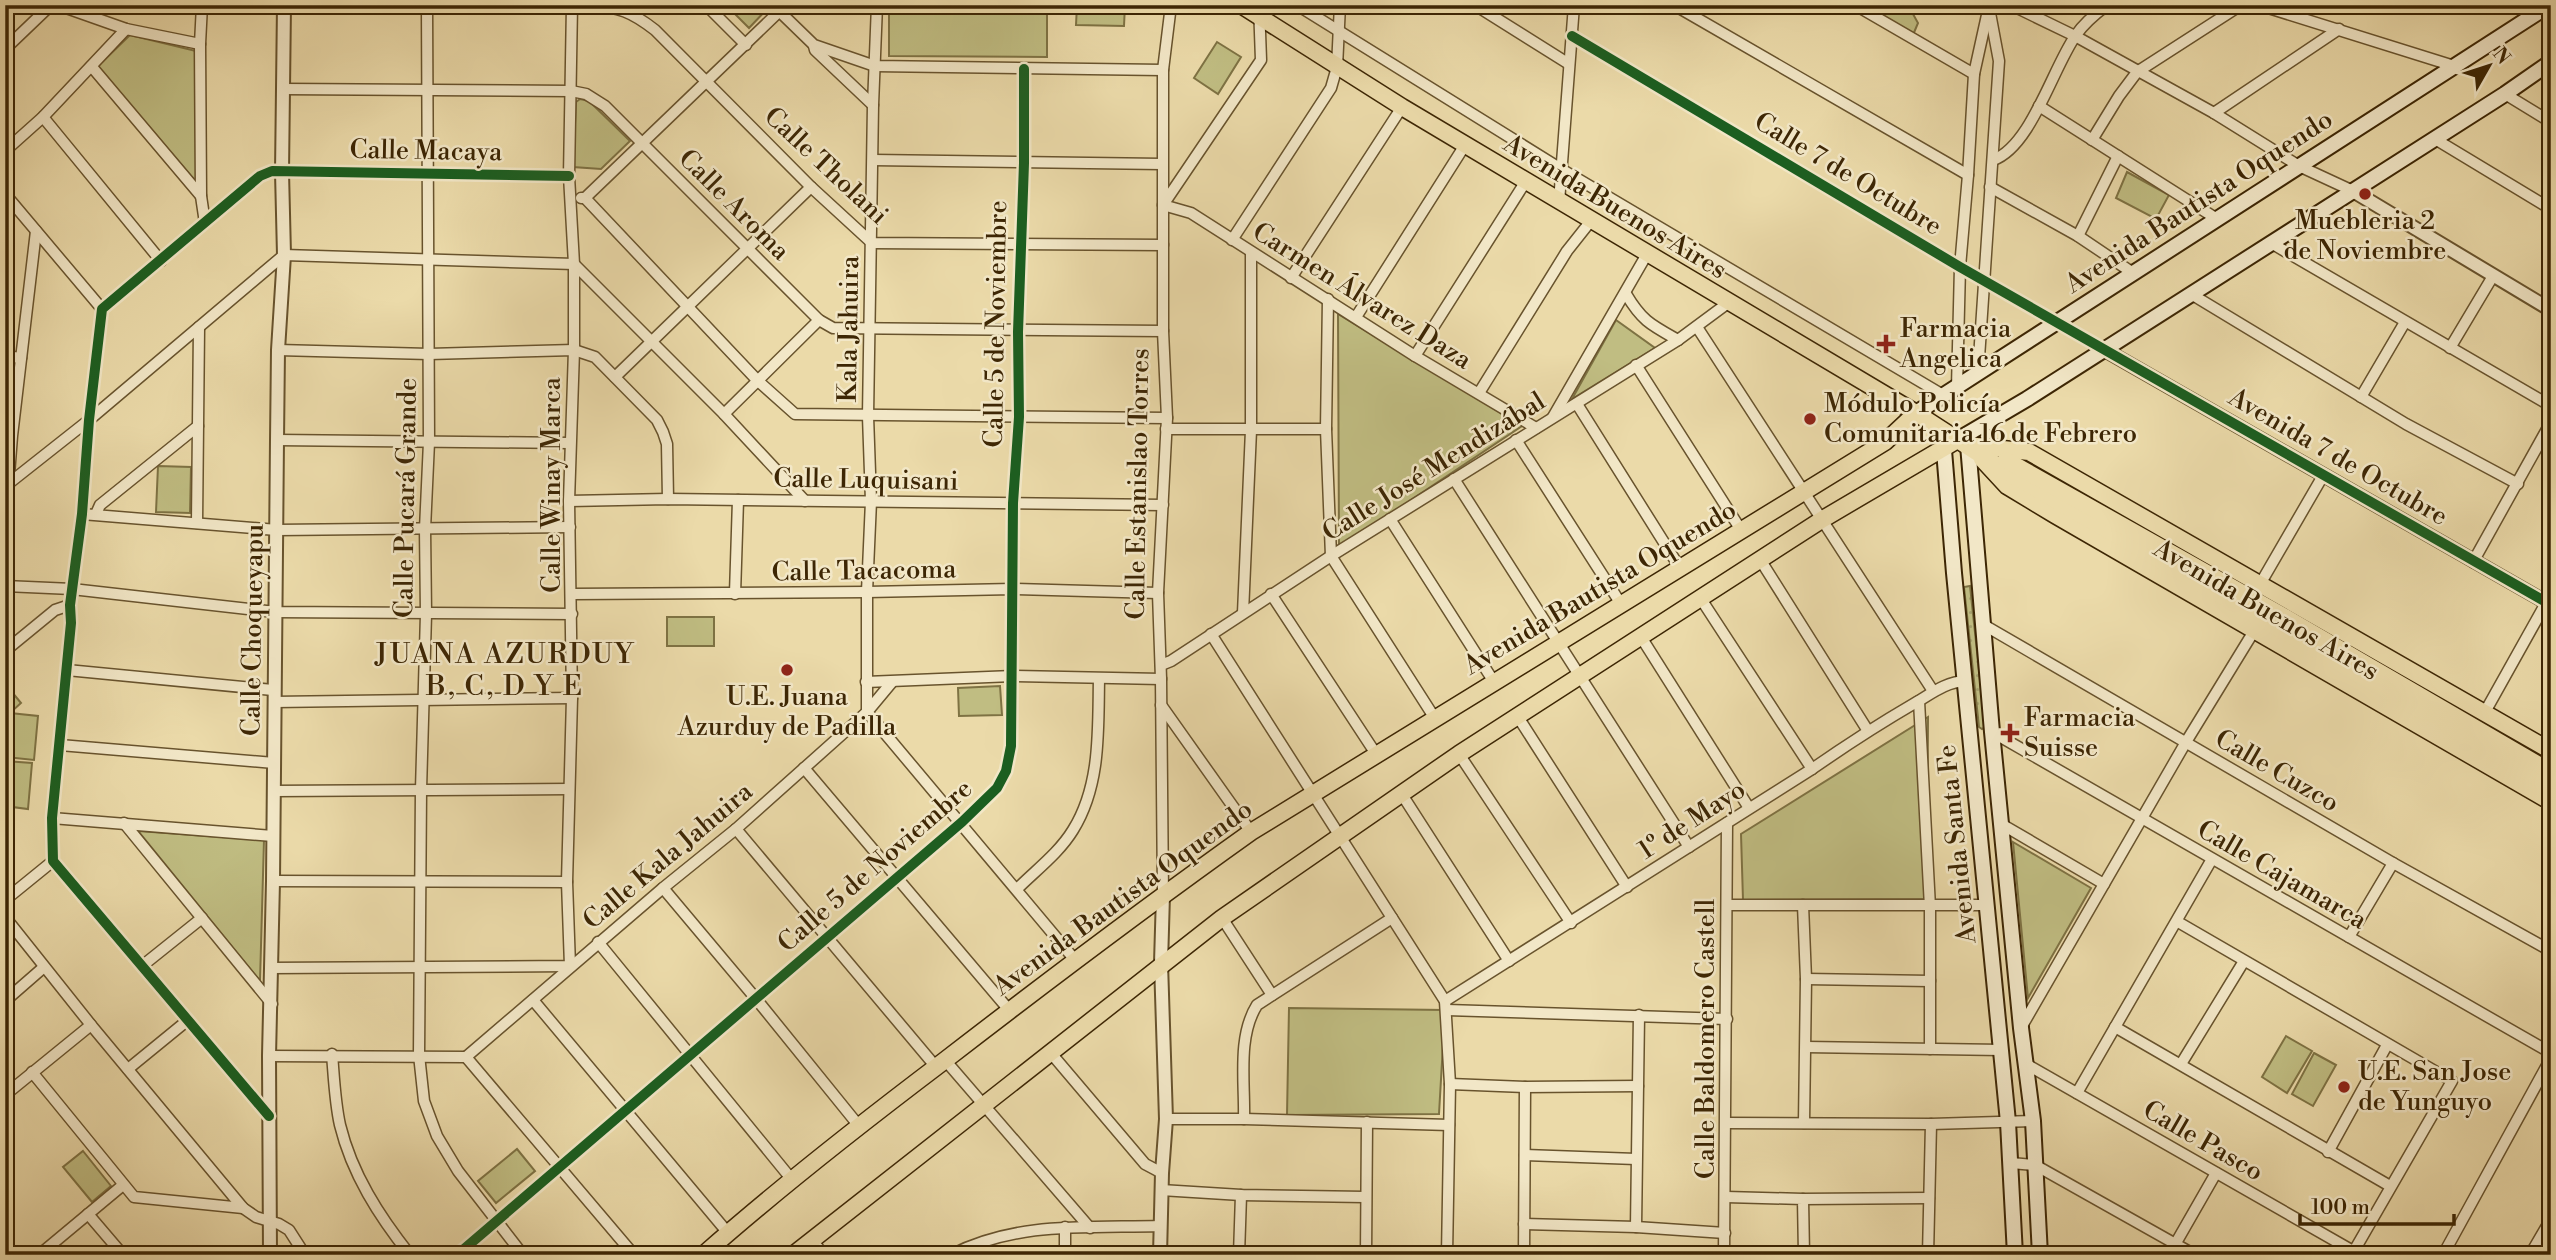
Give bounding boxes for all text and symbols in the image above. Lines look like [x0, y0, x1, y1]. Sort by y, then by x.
north arrow [2454, 32, 2524, 102]
text: N [2487, 43, 2515, 69]
street label: Calle Tholani [757, 101, 895, 231]
street label: Avenida Bautista Oquendo [2058, 103, 2339, 301]
street label: Calle 7 de Octubre [1748, 105, 1948, 243]
street label: Avenida Buenos Aires [1497, 127, 1732, 286]
street label: Calle Macaya [349, 134, 504, 168]
street label: Calle Aroma [672, 143, 797, 268]
marker: Muebleria 2 de Noviembre [2357, 186, 2373, 202]
street label: Calle 5 de Noviembre [978, 200, 1014, 448]
place label: Muebleria 2 de Noviembre [2284, 205, 2446, 267]
street label: Carmen Álvarez Daza [1247, 214, 1479, 377]
street label: Kala Jahuira [832, 255, 866, 403]
place label: Farmacia Angelica [1899, 313, 2012, 375]
marker: Farmacia Angelica [1878, 336, 1894, 352]
street label: Calle Estanislao Torres [1120, 348, 1156, 620]
street label: Calle Winay Marca [536, 376, 568, 593]
street label: Calle Pucará Grande [388, 377, 424, 619]
street label: Avenida 7 de Octubre [2222, 381, 2453, 533]
street label: Calle José Mendizábal [1317, 385, 1552, 549]
place label: Módulo Policía Comunitaria 16 de Febrero [1824, 388, 2137, 450]
marker: Módulo Policía Comunitaria 16 de Febrero [1802, 411, 1818, 427]
street label: Calle Luquisani [773, 462, 959, 498]
street label: Avenida Bautista Oquendo [1457, 494, 1742, 683]
street label: Calle Choqueyapu [235, 523, 271, 736]
street label: Avenida Buenos Aires [2147, 532, 2384, 688]
street label: Calle Tacacoma [771, 553, 957, 589]
district label: JUANA AZURDUY B, C, D Y E [374, 637, 635, 704]
marker: U.E. Juana Azurduy de Padilla [779, 662, 795, 678]
place label: U.E. Juana Azurduy de Padilla [677, 681, 897, 743]
place label: Farmacia Suisse [2024, 702, 2136, 764]
street label: Calle Cuzco [2209, 723, 2345, 819]
marker: Farmacia Suisse [2002, 725, 2018, 741]
street label: Avenida Santa Fe [1931, 743, 1983, 946]
street label: Calle 5 de Noviembre [771, 773, 979, 959]
street label: 1º de Mayo [1632, 774, 1752, 866]
street label: Calle Kala Jahuira [577, 775, 760, 936]
street label: Avenida Bautista Oquendo [986, 793, 1259, 1003]
street label: Calle Cajamarca [2191, 813, 2373, 937]
street label: Calle Baldomero Castell [1690, 899, 1722, 1179]
place label: U.E. San Jose de Yunguyo [2358, 1056, 2511, 1118]
marker: U.E. San Jose de Yunguyo [2336, 1079, 2352, 1095]
street label: Calle Pasco [2137, 1094, 2269, 1188]
scale bar [2300, 1183, 2454, 1227]
text: 100 m [2311, 1195, 2370, 1221]

